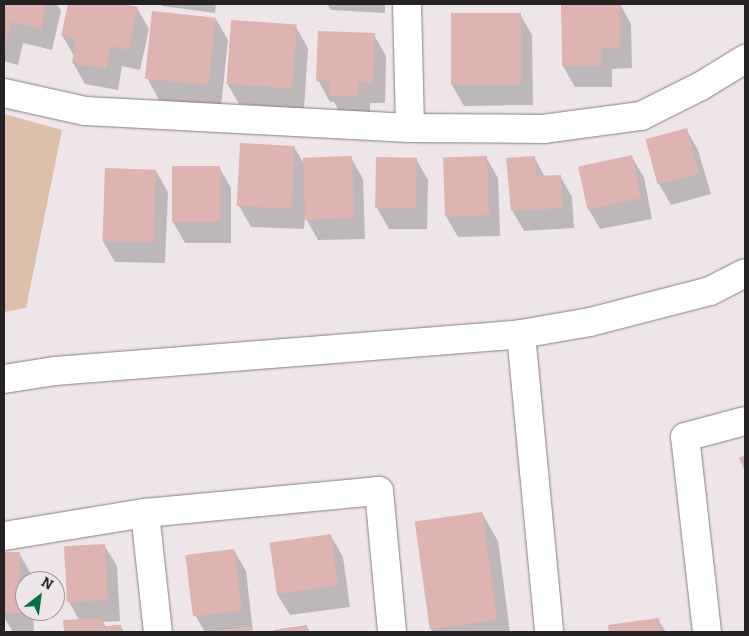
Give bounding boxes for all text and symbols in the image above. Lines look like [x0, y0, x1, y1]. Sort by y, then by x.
north arrow [15, 571, 65, 621]
text: N [38, 573, 56, 594]

